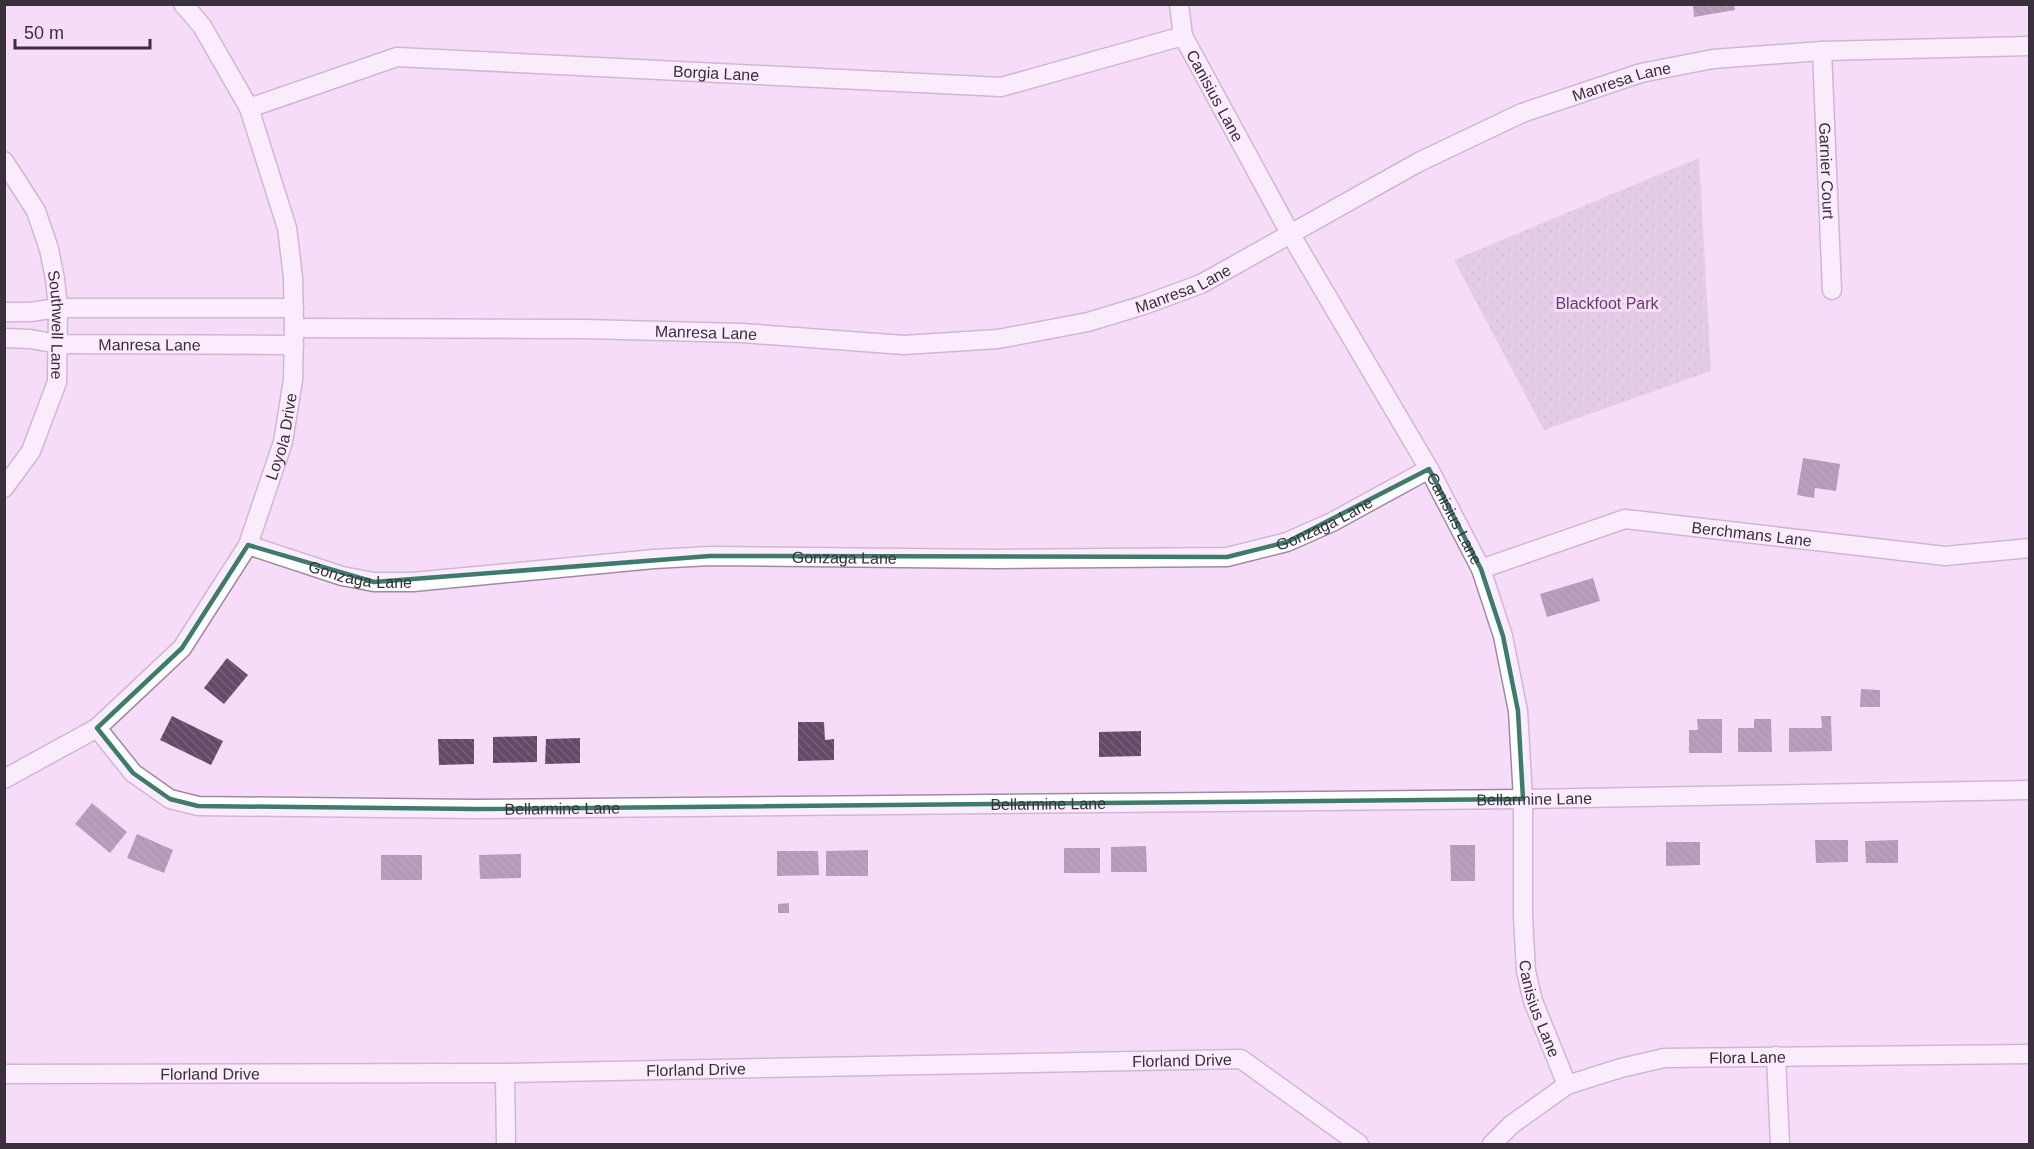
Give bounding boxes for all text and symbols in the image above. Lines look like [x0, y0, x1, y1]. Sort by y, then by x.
scale bar [15, 12, 150, 50]
text: 50 m [24, 23, 64, 43]
street label: Canisius Lane [1183, 47, 1247, 145]
street label: Manresa Lane [1570, 59, 1672, 105]
street label: Borgia Lane [672, 63, 760, 84]
street label: Garnier Court [1816, 122, 1837, 220]
street label: Manresa Lane [1133, 261, 1234, 316]
street label: Southwell Lane [44, 269, 66, 380]
park label: Blackfoot Park [1555, 295, 1660, 312]
street label: Manresa Lane [655, 323, 758, 343]
street label: Manresa Lane [98, 336, 201, 354]
street label: Loyola Drive [263, 392, 300, 482]
street label: Canisius Lane [1423, 470, 1485, 568]
street label: Gonzaga Lane [1274, 494, 1376, 553]
street label: Berchmans Lane [1691, 519, 1813, 550]
street label: Gonzaga Lane [792, 549, 897, 567]
street label: Gonzaga Lane [306, 558, 412, 591]
street label: Bellarmine Lane [1476, 790, 1592, 808]
street label: Bellarmine Lane [990, 795, 1106, 813]
street label: Bellarmine Lane [504, 800, 620, 818]
street label: Canisius Lane [1516, 960, 1563, 1060]
street label: Flora Lane [1709, 1049, 1786, 1067]
street label: Florland Drive [1132, 1051, 1232, 1070]
street label: Florland Drive [646, 1060, 746, 1079]
street label: Florland Drive [160, 1065, 260, 1083]

